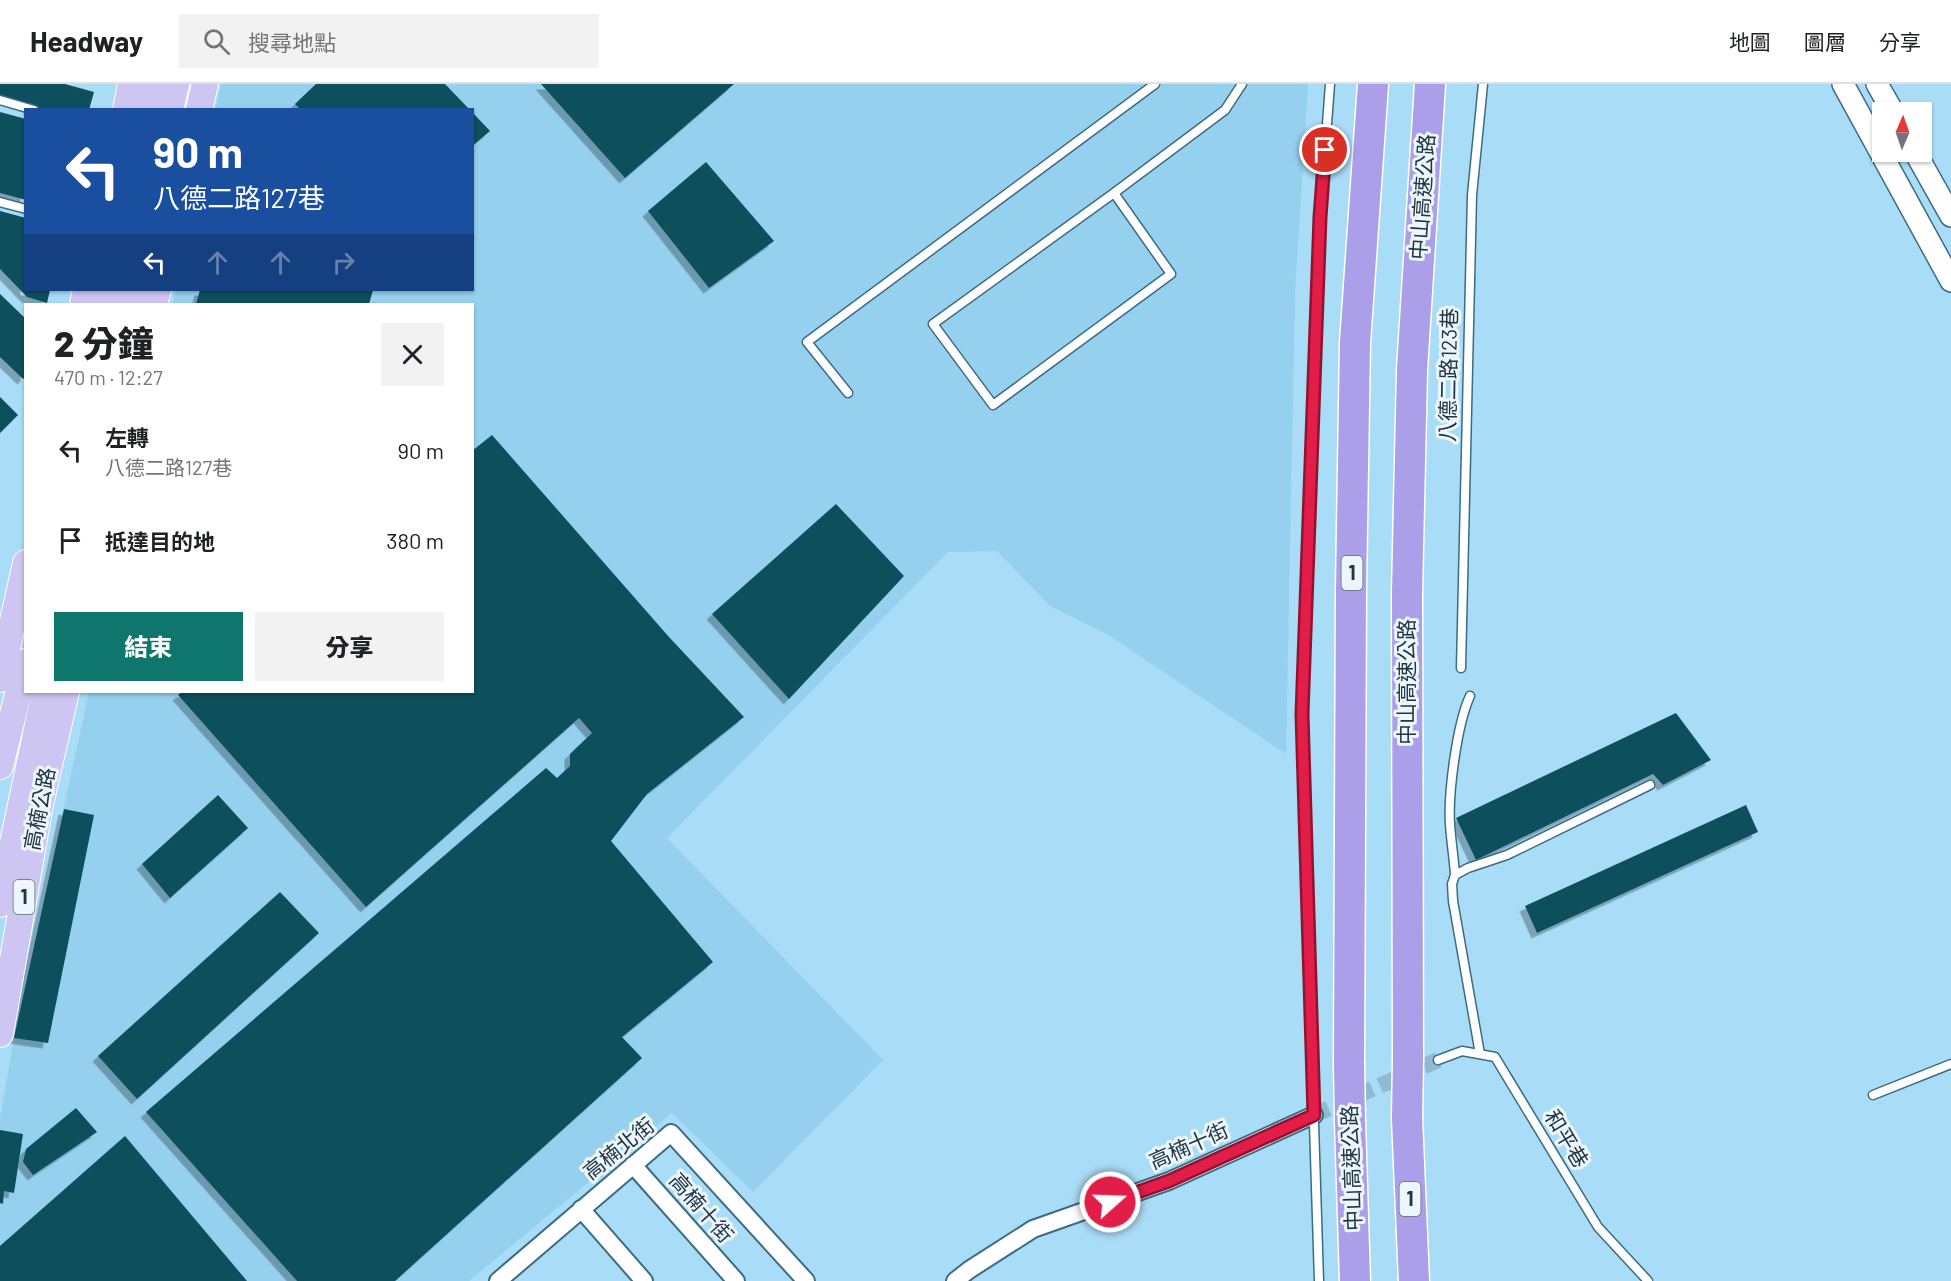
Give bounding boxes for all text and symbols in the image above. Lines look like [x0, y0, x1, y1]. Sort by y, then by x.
search box [179, 14, 599, 68]
text: Headway [30, 24, 143, 58]
icon: search [200, 25, 233, 58]
text: 搜尋地點 [248, 29, 336, 55]
text: 地圖 [1729, 29, 1771, 54]
text: 圖層 [1804, 29, 1846, 54]
text: 分享 [1879, 29, 1921, 54]
north arrow [1872, 102, 1932, 162]
map controls [1872, 102, 1932, 162]
pin [1299, 124, 1350, 175]
text: 90 m [153, 126, 243, 176]
icon: left [54, 132, 132, 210]
icon: arrive [1308, 133, 1341, 166]
street label: 中山高速公路 [1405, 133, 1438, 261]
text: 八德二路127巷 [153, 181, 325, 213]
icon: left [138, 246, 171, 279]
icon: ahead [201, 246, 234, 279]
icon: ahead [264, 246, 297, 279]
icon: right [327, 246, 360, 279]
street label: 八德二路123巷 [1434, 308, 1461, 442]
text: 2 分鐘 [54, 321, 154, 364]
button: close [381, 323, 444, 386]
text: 470 m · 12:27 [54, 365, 163, 389]
text: 左轉 [105, 424, 149, 450]
icon: left [54, 434, 87, 467]
text: 90 m [398, 437, 444, 463]
text: 八德二路127巷 [105, 455, 232, 479]
icon: arrive [54, 524, 87, 557]
text: 380 m [386, 527, 444, 553]
text: 抵達目的地 [105, 528, 215, 554]
road number: 1 [1342, 556, 1362, 590]
button: 結束 [54, 612, 243, 681]
button: 分享 [255, 612, 444, 681]
street label: 中山高速公路 [1393, 619, 1418, 745]
street label: 高楠公路 [18, 765, 59, 852]
road number: 1 [14, 880, 34, 914]
street label: 中山高速公路 [1336, 1105, 1365, 1231]
street label: 和平巷 [1540, 1105, 1594, 1172]
street label: 高楠北街 [578, 1112, 659, 1184]
street label: 高楠十街 [1145, 1116, 1232, 1173]
street label: 高楠十街 [665, 1167, 739, 1247]
position arrow [1078, 1170, 1142, 1234]
road number: 1 [1400, 1182, 1420, 1216]

